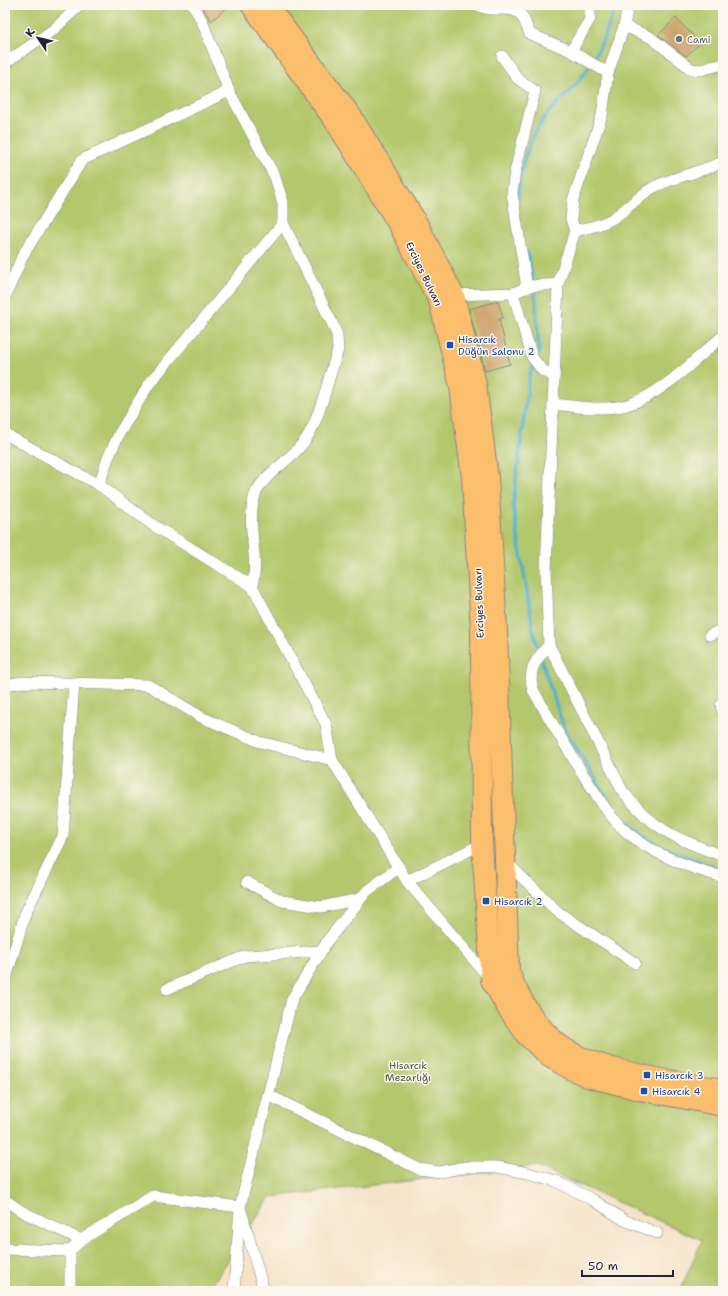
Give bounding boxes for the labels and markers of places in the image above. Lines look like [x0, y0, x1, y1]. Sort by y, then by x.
place label: Cami [687, 33, 711, 46]
marker: Cami [674, 34, 684, 44]
place label: Hisarcık Düğün Salonu 2 [458, 333, 534, 358]
marker: Hisarcık Düğün Salonu 2 [445, 340, 455, 350]
place label: Hisarcık 2 [494, 895, 542, 908]
marker: Hisarcık 2 [481, 896, 491, 906]
place label: Hisarcık 3 [655, 1069, 703, 1082]
marker: Hisarcık 3 [642, 1070, 652, 1080]
place label: Hisarcık 4 [652, 1085, 700, 1098]
marker: Hisarcık 4 [639, 1086, 649, 1096]

